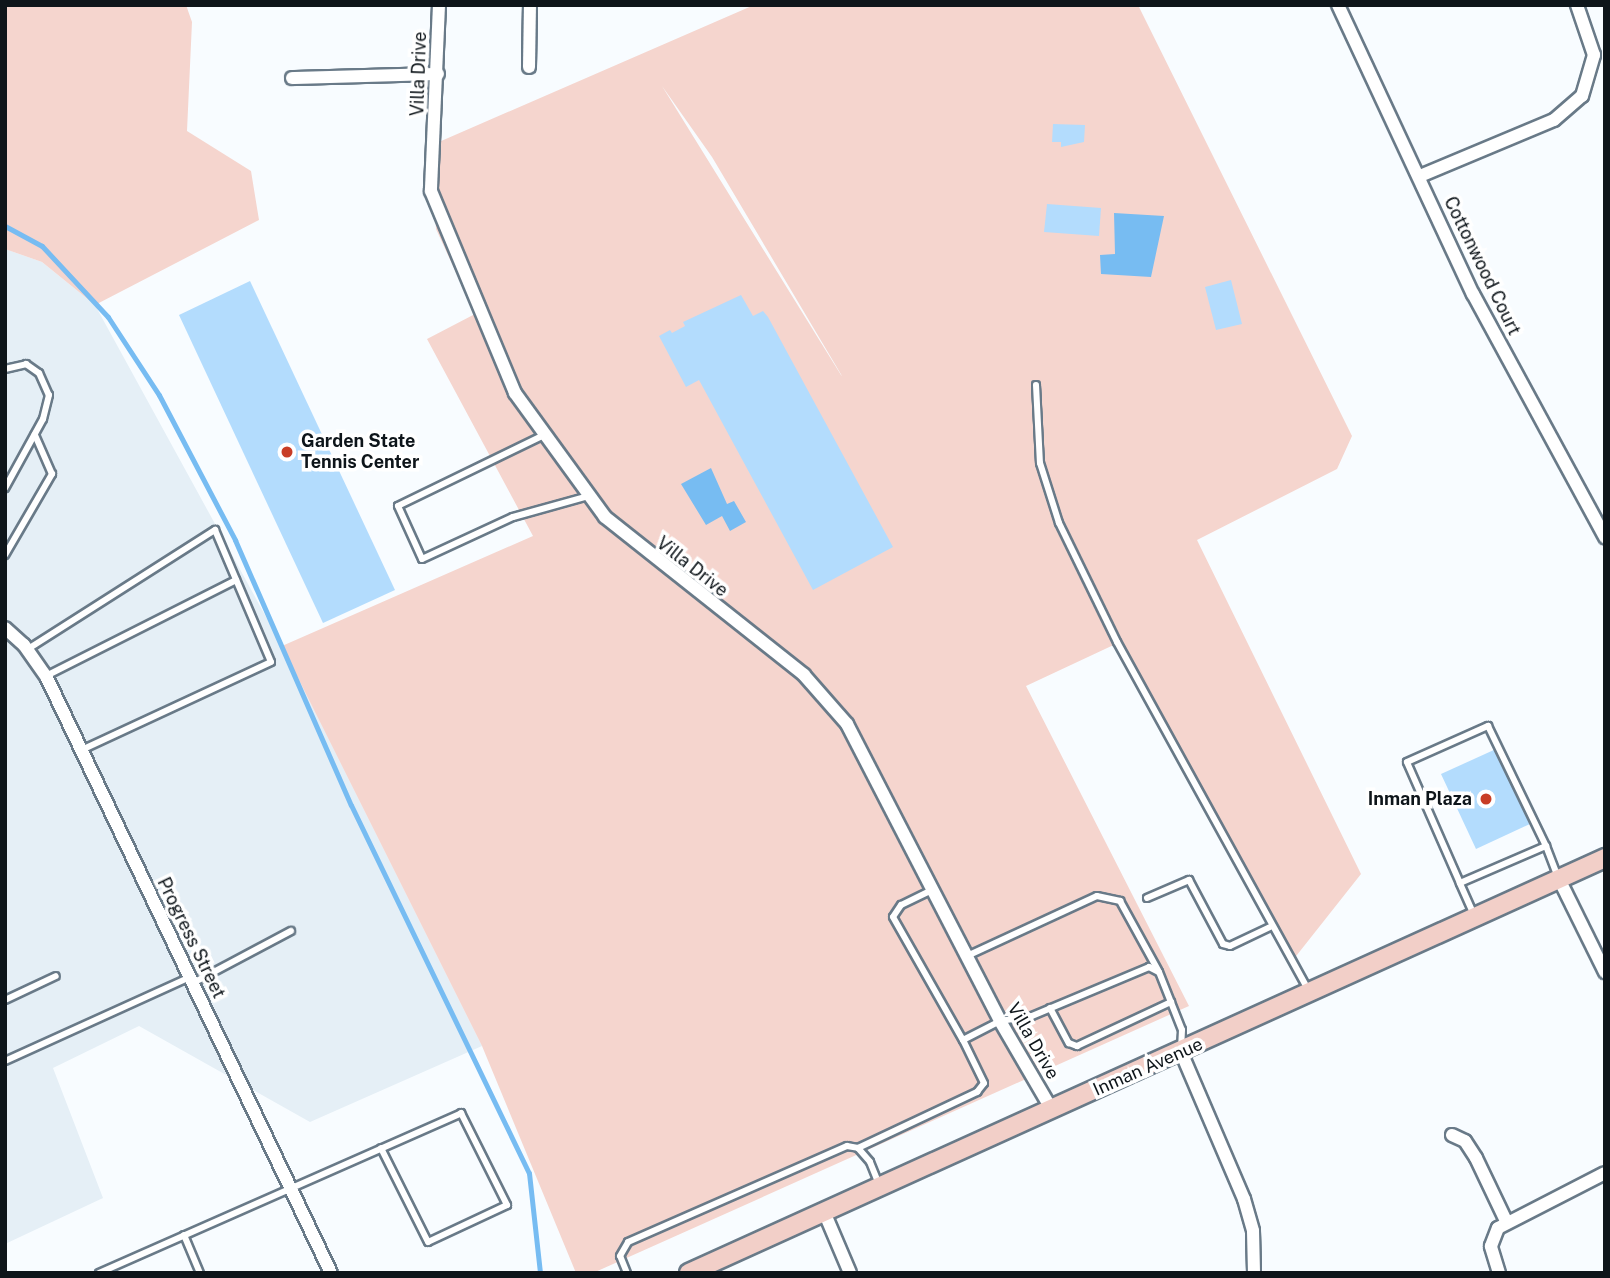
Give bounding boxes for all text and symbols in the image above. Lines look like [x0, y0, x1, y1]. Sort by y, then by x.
street label: Villa Drive [407, 31, 431, 117]
street label: Cottonwood Court [1439, 193, 1525, 339]
place label: Garden State Tennis Center [301, 431, 419, 474]
marker: Garden State Tennis Center [279, 444, 295, 460]
street label: Villa Drive [652, 532, 732, 602]
place label: Inman Plaza [1368, 788, 1472, 810]
marker: Inman Plaza [1478, 791, 1494, 807]
street label: Progress Street [152, 874, 230, 1002]
street label: Villa Drive [1002, 999, 1064, 1083]
street label: Inman Avenue [1090, 1033, 1206, 1101]

